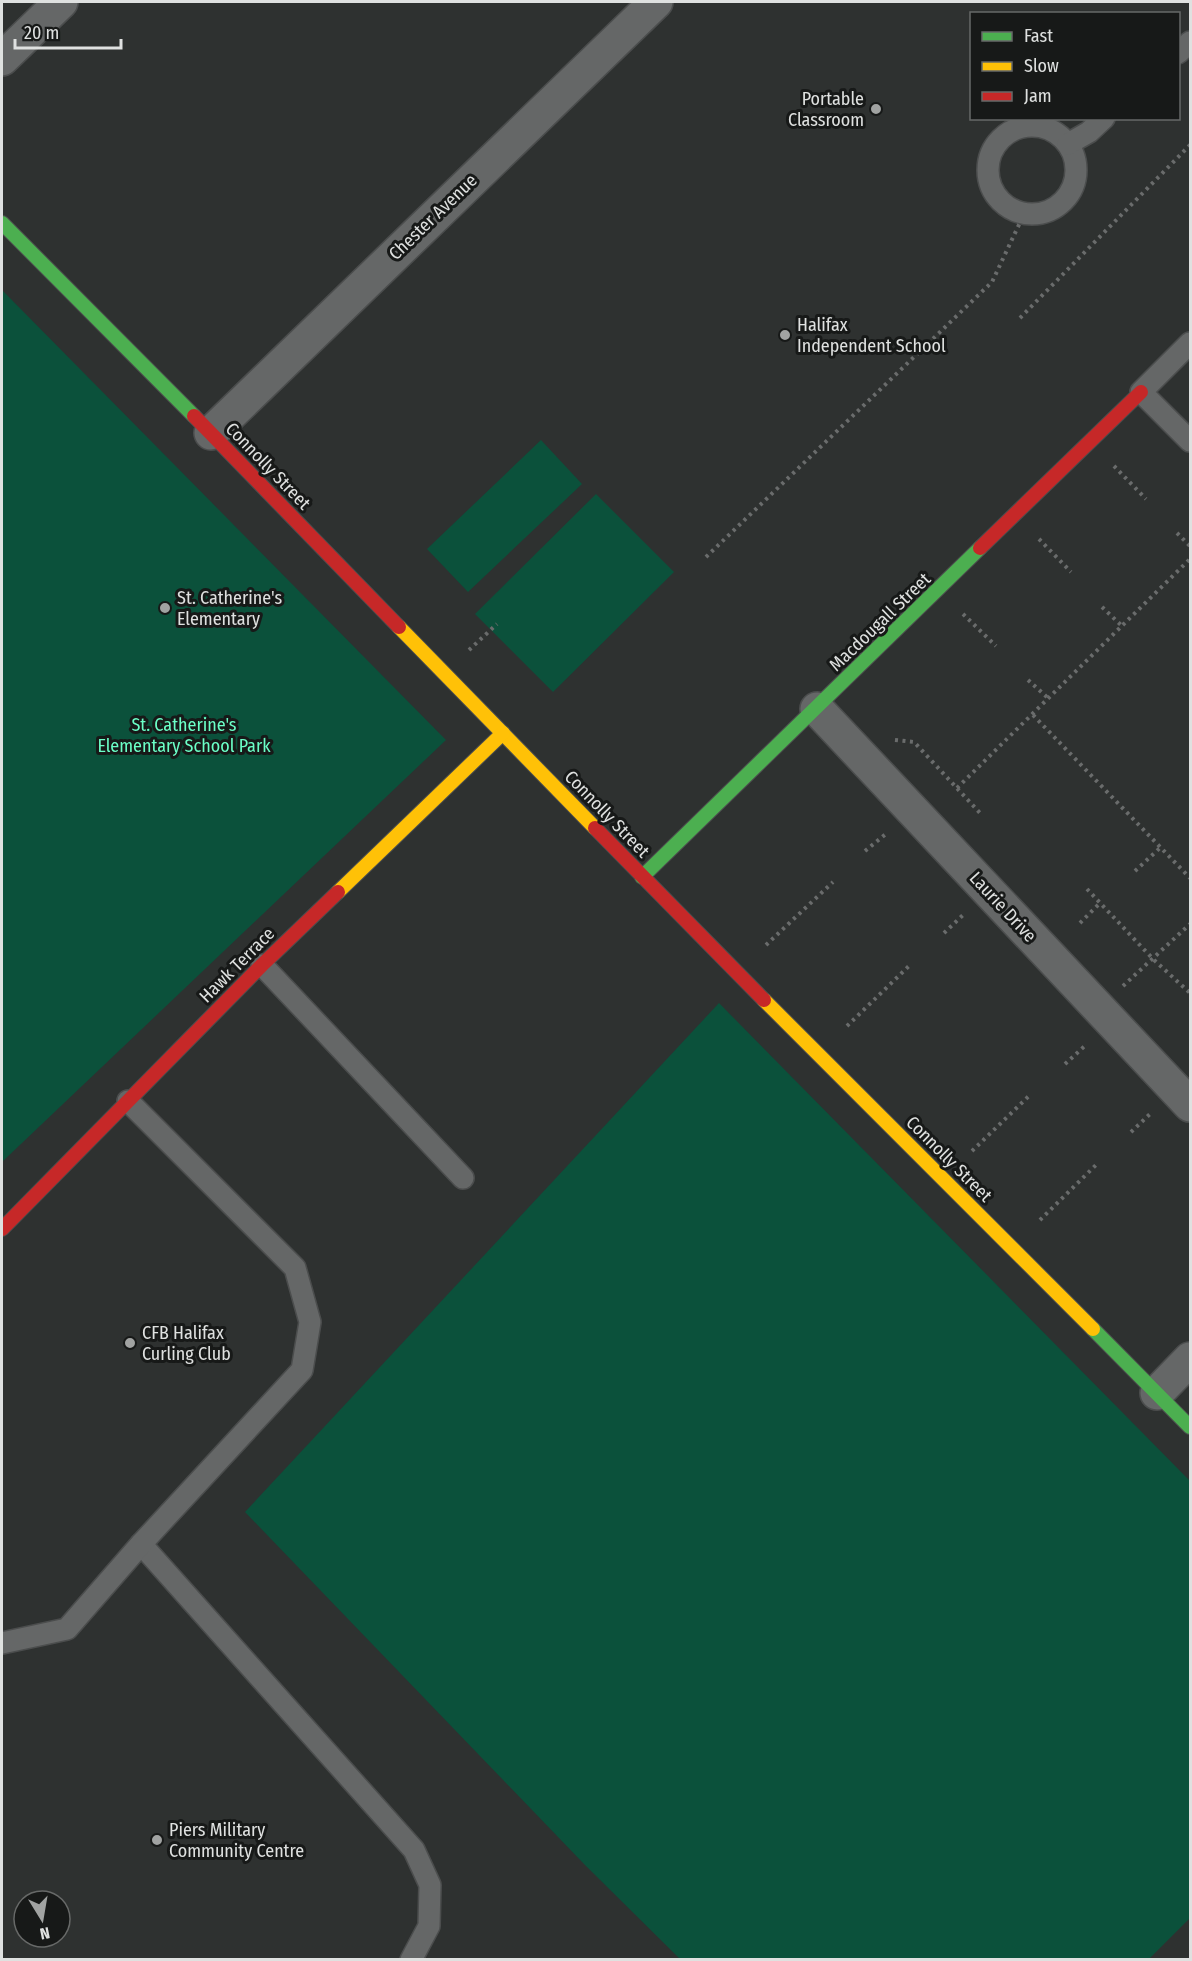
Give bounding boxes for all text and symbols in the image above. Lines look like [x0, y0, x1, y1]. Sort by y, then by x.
scale bar [15, 12, 122, 50]
legend [970, 12, 1180, 120]
text: 20 m [24, 22, 59, 44]
text: Fast [1024, 25, 1053, 47]
text: Slow [1024, 55, 1059, 77]
text: Jam [1024, 85, 1052, 107]
place label: Portable Classroom [788, 88, 864, 131]
marker: Portable Classroom [869, 102, 883, 116]
street label: Chester Avenue [384, 169, 482, 265]
place label: Halifax Independent School [797, 314, 946, 357]
marker: Halifax Independent School [778, 328, 792, 342]
street label: Connolly Street [221, 418, 315, 514]
street label: Macdougall Street [825, 568, 935, 676]
place label: St. Catherine's Elementary [177, 587, 282, 630]
marker: St. Catherine's Elementary [158, 601, 172, 615]
park label: St. Catherine's Elementary School Park [97, 714, 271, 757]
street label: Connolly Street [560, 766, 654, 862]
street label: Laurie Drive [965, 867, 1041, 947]
street label: Hawk Terrace [195, 923, 279, 1007]
street label: Connolly Street [901, 1111, 997, 1207]
place label: CFB Halifax Curling Club [142, 1322, 231, 1365]
marker: CFB Halifax Curling Club [123, 1336, 137, 1350]
place label: Piers Military Community Centre [169, 1819, 304, 1862]
marker: Piers Military Community Centre [150, 1833, 164, 1847]
north arrow [12, 1889, 72, 1949]
text: N [38, 1923, 51, 1943]

